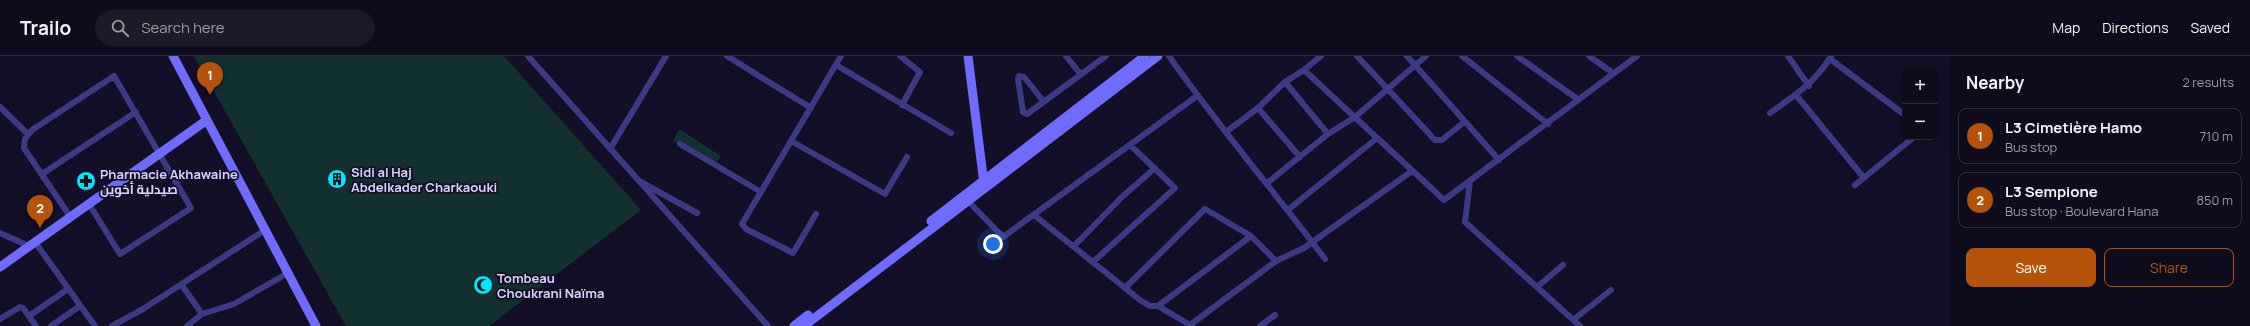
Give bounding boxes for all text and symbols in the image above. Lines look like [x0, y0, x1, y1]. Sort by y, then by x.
search box [95, 10, 375, 46]
text: Trailo [20, 15, 71, 41]
icon: search [109, 17, 131, 39]
text: Search here [141, 17, 225, 38]
text: Map [2052, 18, 2080, 37]
text: Directions [2102, 18, 2169, 37]
text: Saved [2191, 18, 2230, 37]
pin: 1 [197, 62, 223, 95]
map controls [1902, 68, 1938, 140]
button: + [1902, 68, 1938, 104]
text: Nearby [1966, 71, 2024, 94]
text: 2 results [2182, 73, 2234, 91]
button: − [1902, 104, 1938, 140]
text: L3 Cimetière Hamo [2005, 117, 2142, 138]
text: 1 [1977, 127, 1983, 145]
text: 710 m [2200, 127, 2233, 145]
text: Bus stop [2005, 138, 2057, 156]
place label: Sidi al Haj Abdelkader Charkaouki [351, 163, 497, 196]
place label: Pharmacie Akhawaine صيدلية أخوين [100, 165, 238, 198]
building icon: Sidi al Haj Abdelkader Charkaouki [326, 168, 348, 190]
pharmacy icon: Pharmacie Akhawaine صيدلية أخوين [75, 170, 97, 192]
text: L3 Sempione [2005, 181, 2098, 202]
text: 2 [1976, 191, 1984, 209]
text: 850 m [2196, 191, 2233, 209]
pin: 2 [27, 195, 53, 228]
text: Bus stop · Boulevard Hana [2005, 202, 2159, 220]
your location [983, 234, 1003, 254]
button: Save [1966, 248, 2096, 287]
button: Share [2104, 248, 2234, 287]
place label: Tombeau Choukrani Naïma [497, 269, 604, 302]
mosque icon: Tombeau Choukrani Naïma [472, 274, 494, 296]

